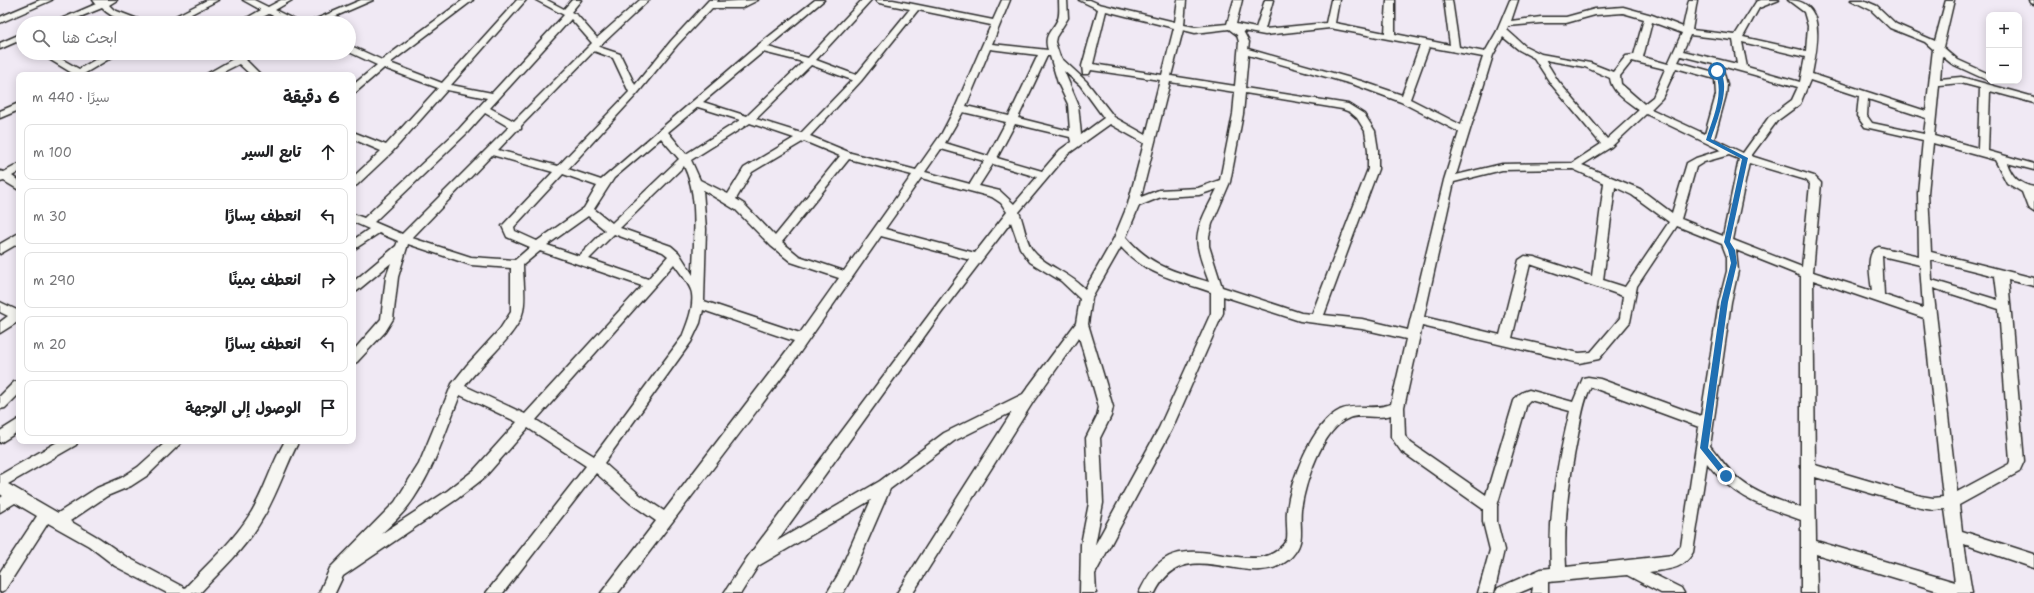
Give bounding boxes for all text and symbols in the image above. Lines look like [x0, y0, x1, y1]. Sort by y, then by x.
map controls [1986, 12, 2022, 84]
button: + [1986, 12, 2022, 48]
search box [16, 16, 356, 60]
icon: search [30, 27, 52, 49]
text: ابحث هنا [62, 28, 117, 48]
button: − [1986, 48, 2022, 84]
route start [1708, 62, 1726, 80]
text: 6 دقيقة [283, 86, 340, 108]
text: سيرًا · 440 m [32, 89, 110, 106]
icon: ahead [317, 141, 339, 163]
text: تابع السير [242, 142, 301, 162]
text: 100 m [33, 144, 72, 161]
icon: left [317, 205, 339, 227]
text: انعطف يسارًا [225, 206, 301, 226]
text: 30 m [33, 208, 67, 225]
icon: right [317, 269, 339, 291]
text: انعطف يمينًا [229, 270, 301, 290]
text: 290 m [33, 272, 75, 289]
icon: left [317, 333, 339, 355]
text: انعطف يسارًا [225, 334, 301, 354]
text: 20 m [33, 336, 66, 353]
icon: arrive [317, 397, 339, 419]
text: الوصول إلى الوجهة [185, 398, 301, 418]
route end [1717, 467, 1735, 485]

